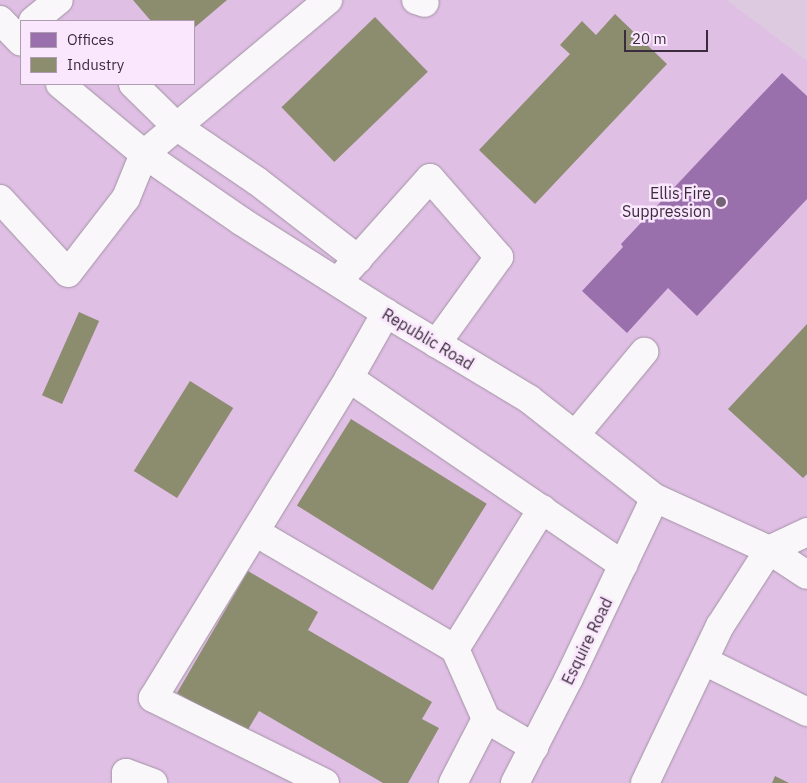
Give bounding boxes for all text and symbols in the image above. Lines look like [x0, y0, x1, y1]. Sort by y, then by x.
legend [20, 20, 195, 85]
scale bar [627, 20, 711, 52]
text: 20 m [632, 29, 667, 48]
text: Offices [67, 30, 114, 49]
text: Industry [67, 55, 124, 74]
place label: Ellis Fire Suppression [622, 183, 711, 221]
marker: Ellis Fire Suppression [715, 196, 727, 208]
street label: Republic Road [379, 304, 477, 374]
street label: Esquire Road [558, 594, 616, 688]

